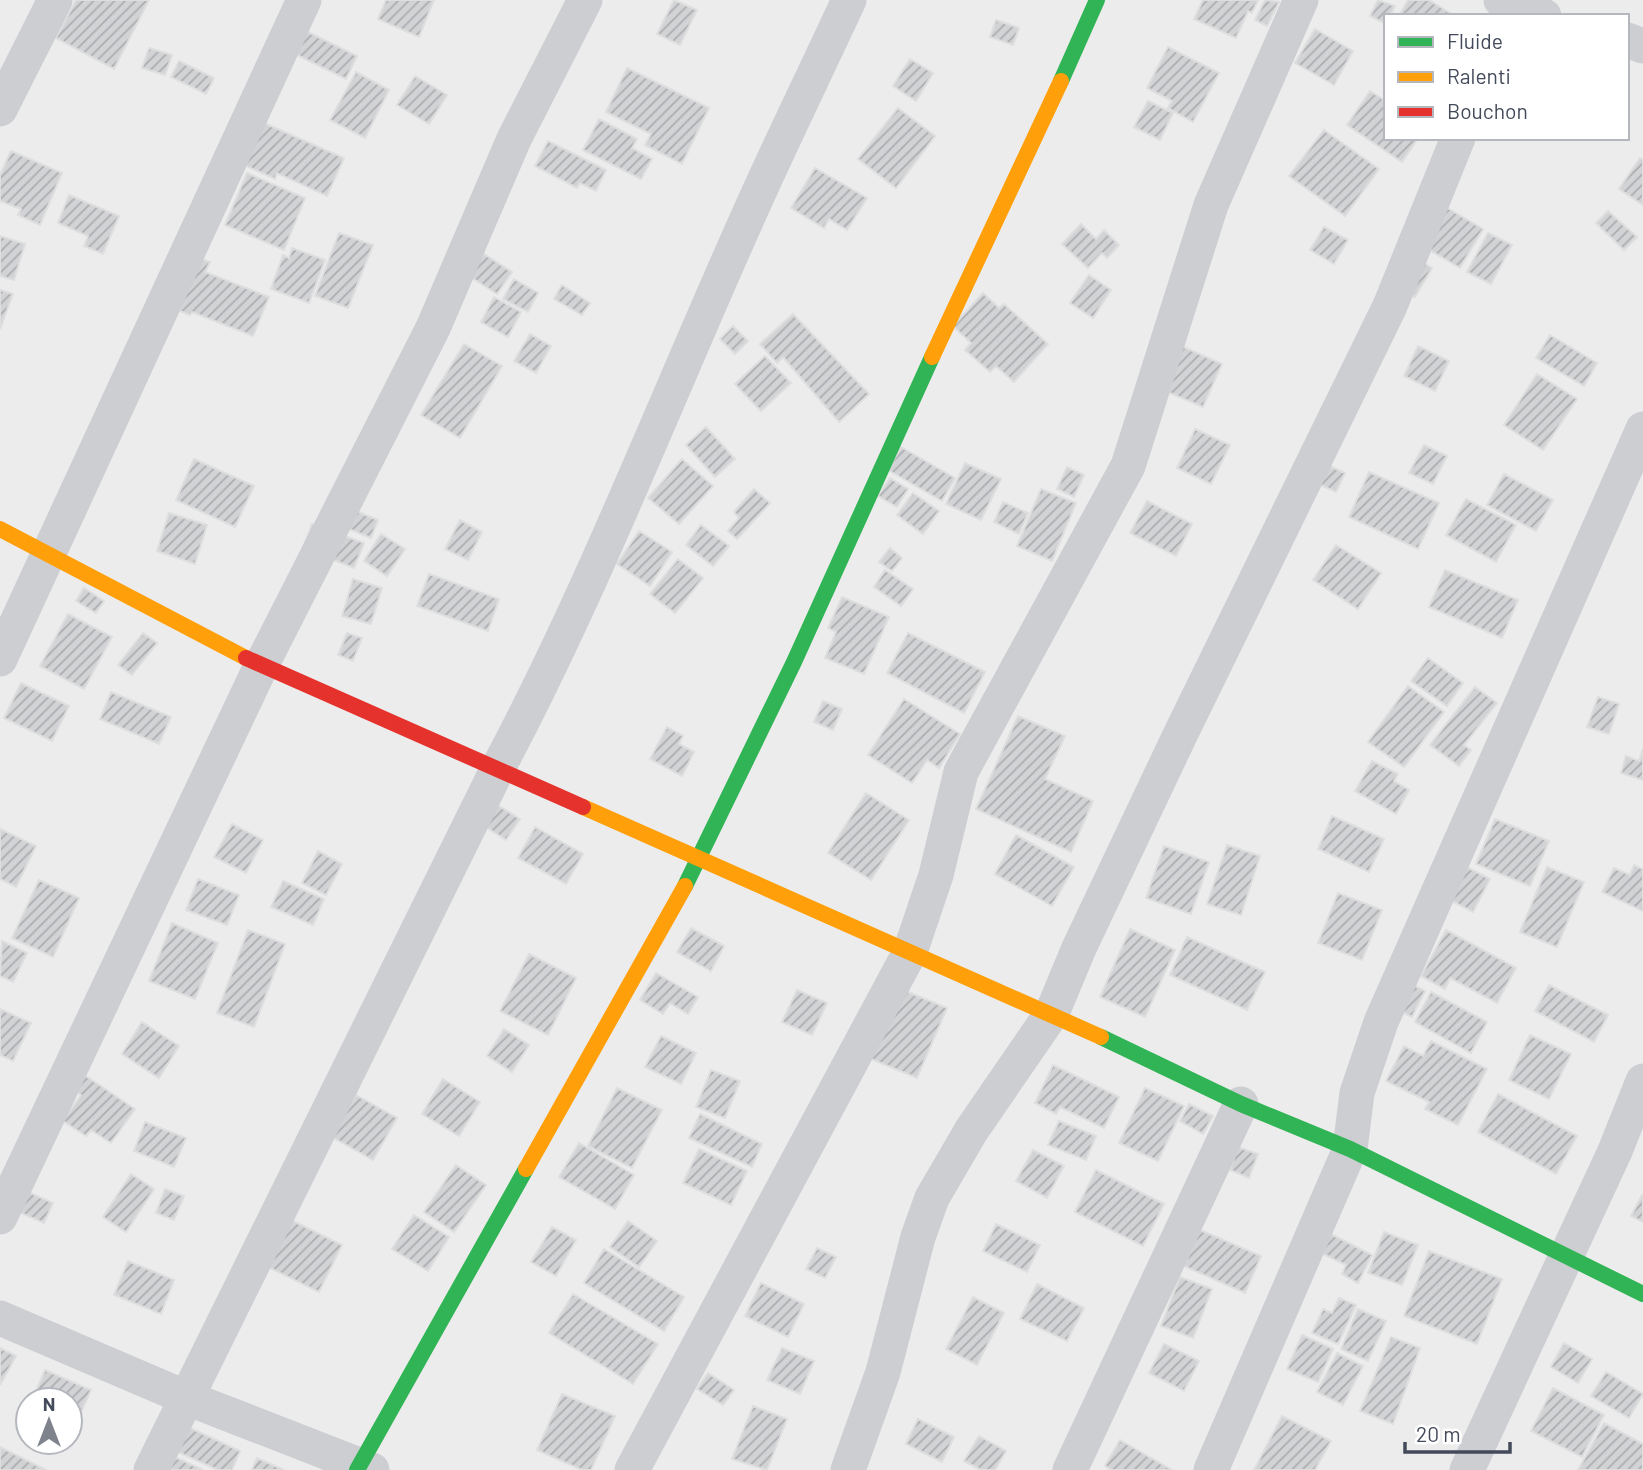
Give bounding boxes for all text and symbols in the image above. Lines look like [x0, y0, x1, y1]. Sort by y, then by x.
legend [1384, 14, 1629, 140]
text: Fluide [1447, 28, 1503, 53]
text: Ralenti [1447, 63, 1511, 88]
text: Bouchon [1447, 98, 1528, 123]
north arrow [14, 1386, 84, 1456]
text: N [43, 1392, 55, 1415]
scale bar [1405, 1410, 1510, 1454]
text: 20 m [1416, 1421, 1461, 1446]

